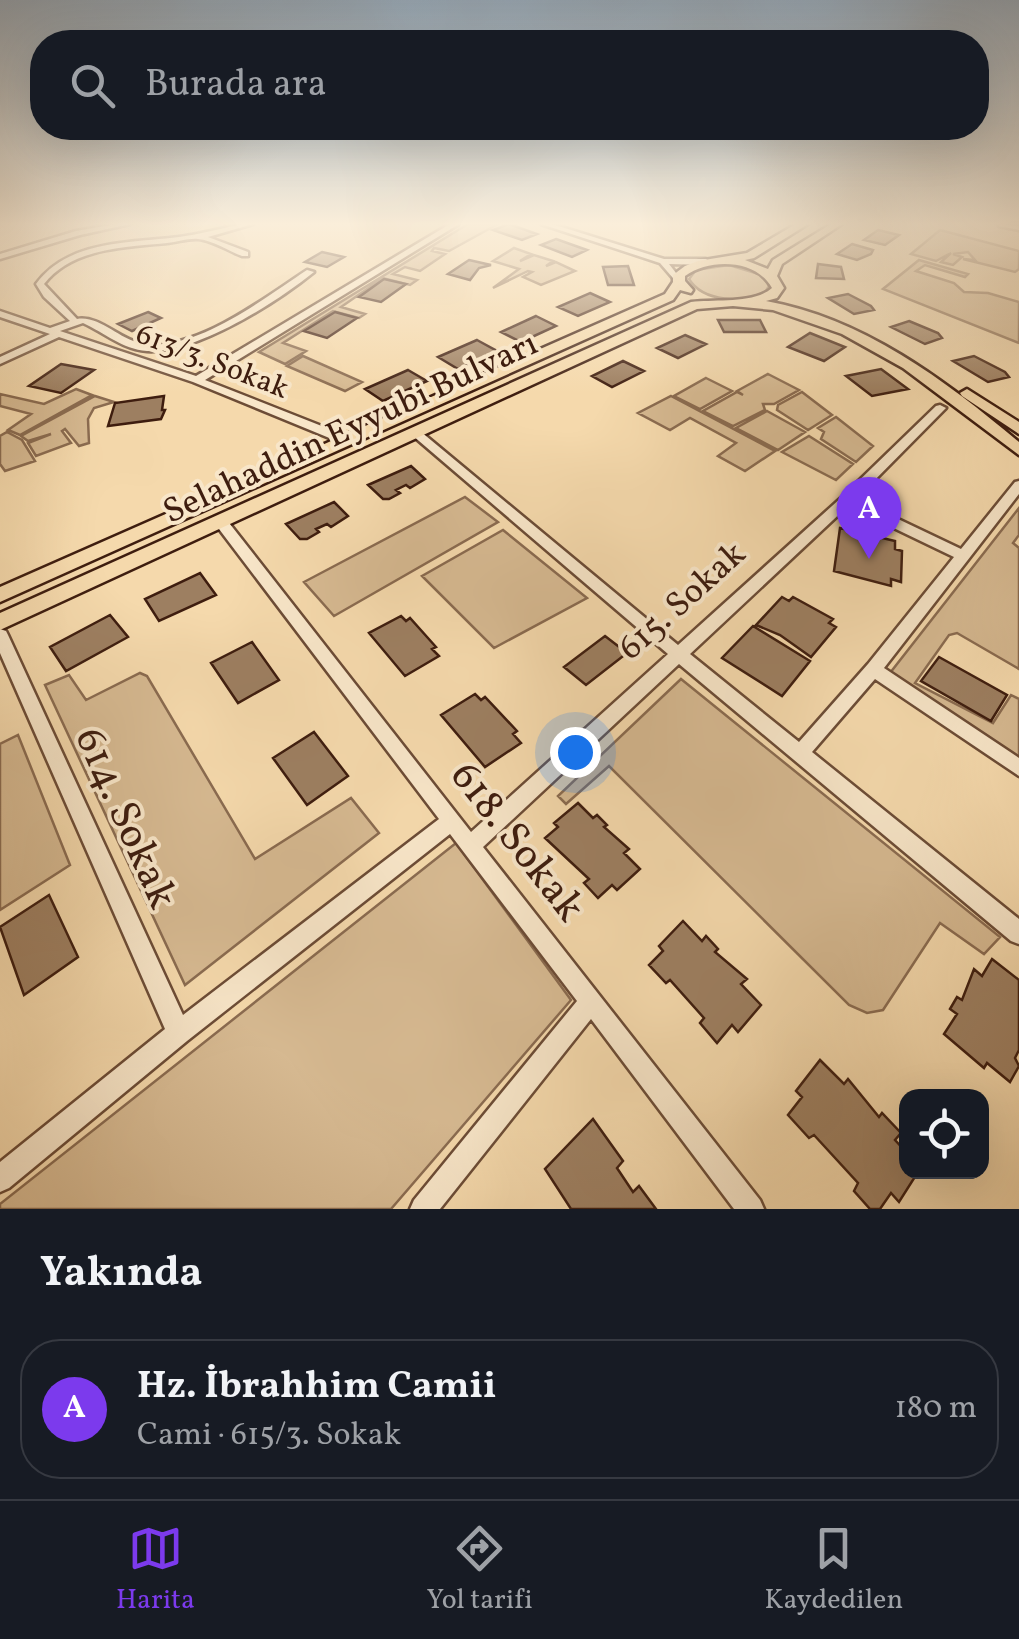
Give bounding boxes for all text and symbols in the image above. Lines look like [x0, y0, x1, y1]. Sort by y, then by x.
search box [30, 30, 989, 140]
icon: search [65, 58, 120, 113]
text: Burada ara [145, 59, 327, 112]
street label: 613/3. Sokak [130, 314, 294, 410]
street label: Selahaddin Eyyubi Bulvarı [156, 321, 546, 537]
pin: A [836, 476, 902, 559]
street label: 615. Sokak [609, 532, 757, 672]
street label: 614. Sokak [58, 719, 190, 919]
your location [550, 727, 601, 778]
street label: 618. Sokak [435, 750, 597, 936]
map controls [899, 1089, 989, 1179]
button: locate [899, 1089, 989, 1179]
text: Yakında [40, 1245, 203, 1304]
text: Hz. İbrahhim Camii [137, 1361, 496, 1414]
text: A [63, 1387, 86, 1431]
text: 180 m [894, 1387, 977, 1431]
text: Cami · 615/3. Sokak [137, 1414, 401, 1458]
tab: Harita [116, 1521, 195, 1620]
tab: Yol tarifi [427, 1521, 533, 1620]
tab: Kaydedilen [765, 1521, 903, 1620]

